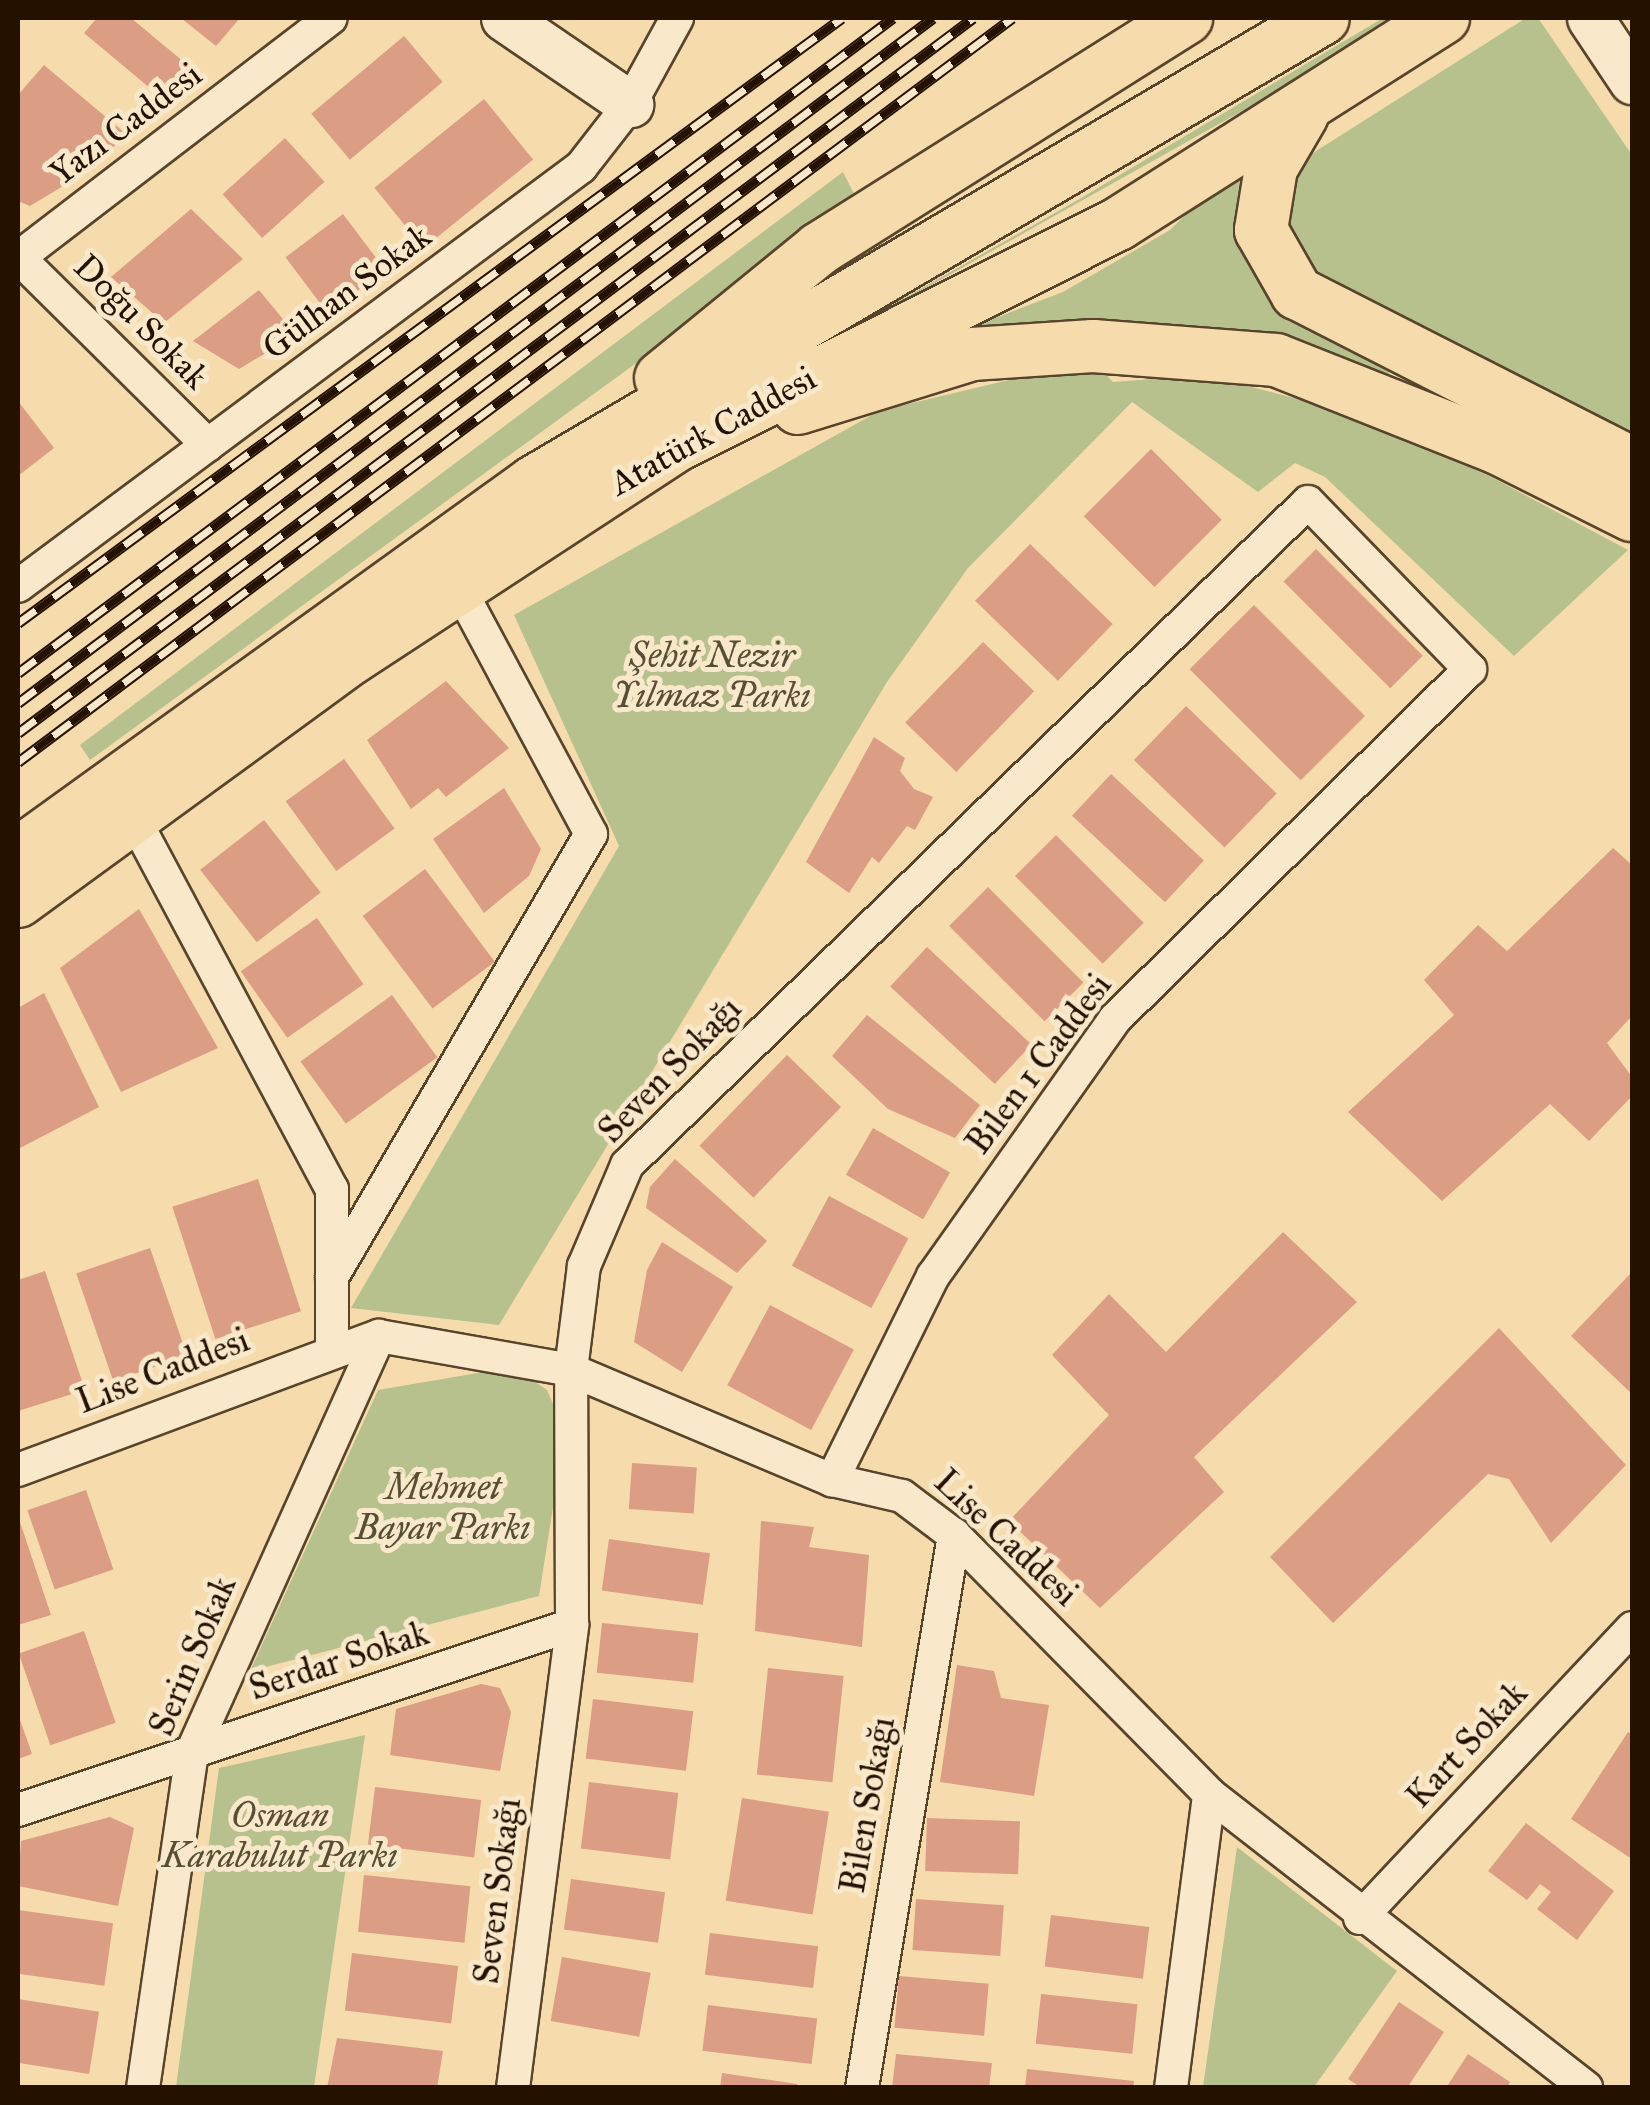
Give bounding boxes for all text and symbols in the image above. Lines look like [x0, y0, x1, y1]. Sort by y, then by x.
street label: Yazı Caddesi [42, 53, 210, 195]
street label: Gülhan Sokak [255, 215, 439, 369]
street label: Doğu Sokak [65, 246, 217, 398]
street label: Atatürk Caddesi [603, 357, 823, 505]
park label: Şehit Nezir Yılmaz Parkı [613, 635, 811, 717]
street label: Bilen 1 Caddesi [957, 965, 1121, 1163]
street label: Seven Sokağı [590, 988, 750, 1152]
street label: Lise Caddesi [71, 1319, 255, 1423]
street label: Lise Caddesi [925, 1461, 1087, 1615]
park label: Mehmet Bayar Parkı [356, 1467, 530, 1549]
street label: Serin Sokak [141, 1570, 245, 1742]
street label: Serdar Sokak [244, 1612, 434, 1710]
street label: Kart Sokak [1398, 1673, 1536, 1817]
street label: Bilen Sokağı [832, 1714, 904, 1896]
park label: Osman Karabulut Parkı [162, 1795, 398, 1877]
street label: Seven Sokağı [466, 1796, 530, 1986]

